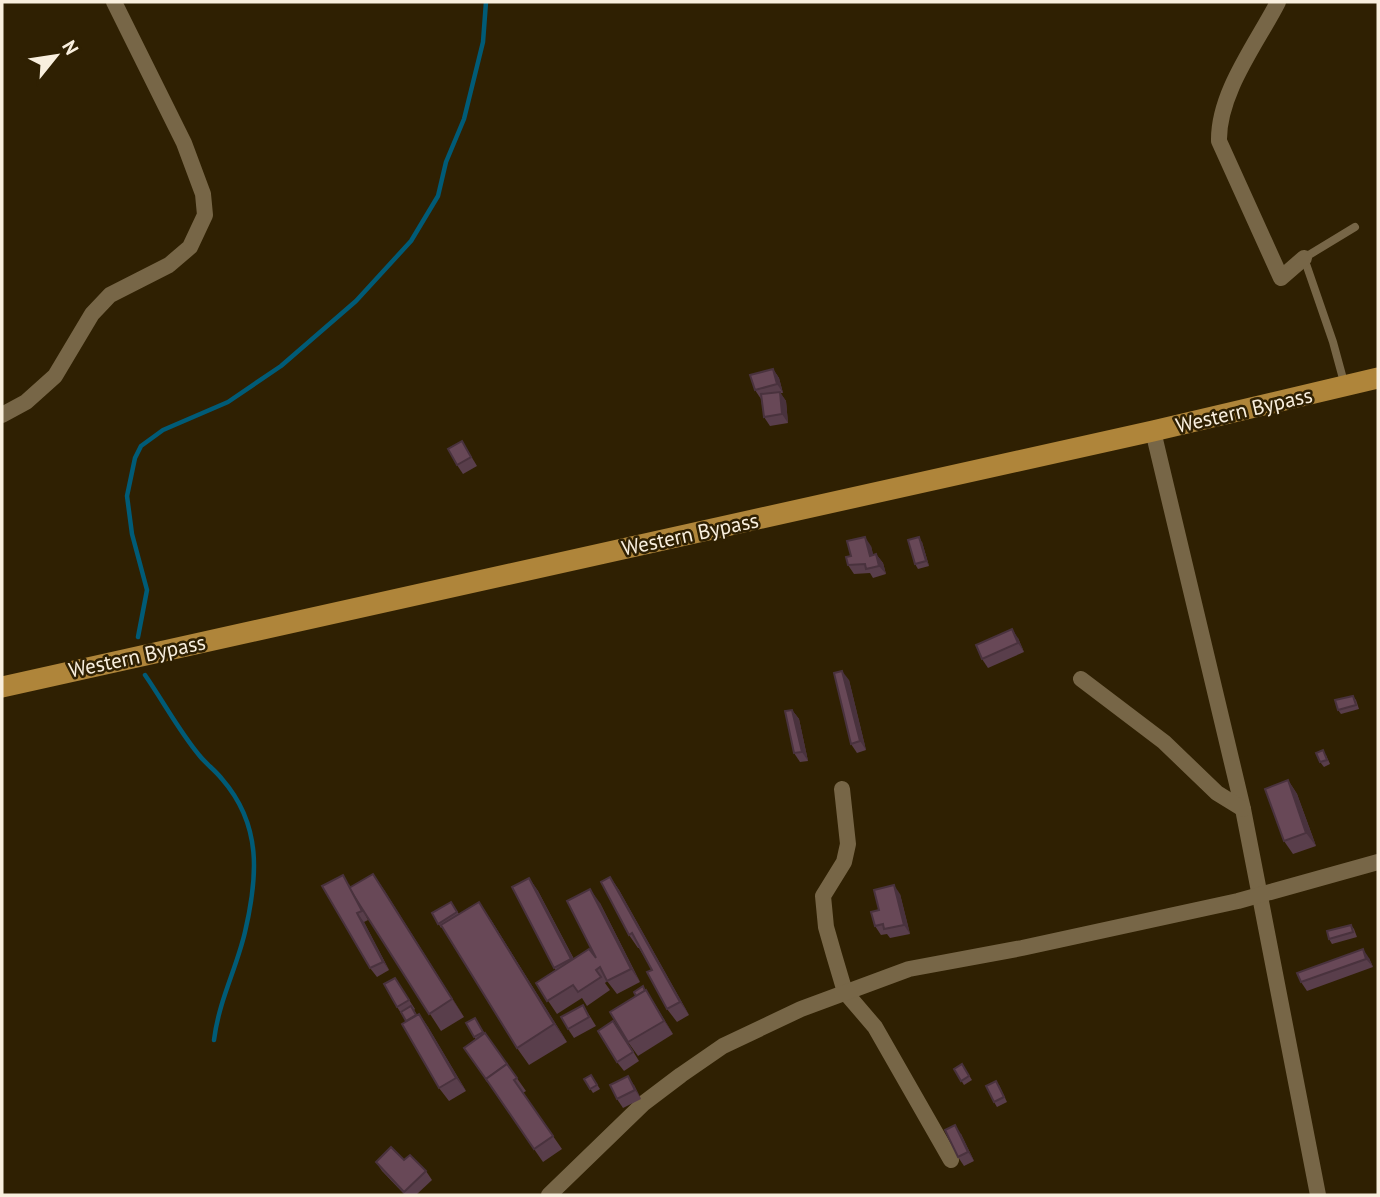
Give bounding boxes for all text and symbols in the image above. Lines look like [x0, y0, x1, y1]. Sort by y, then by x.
north arrow [21, 21, 91, 91]
text: N [57, 36, 84, 59]
street label: Western Bypass [1173, 381, 1315, 439]
street label: Western Bypass [619, 506, 761, 562]
street label: Western Bypass [66, 628, 208, 684]

